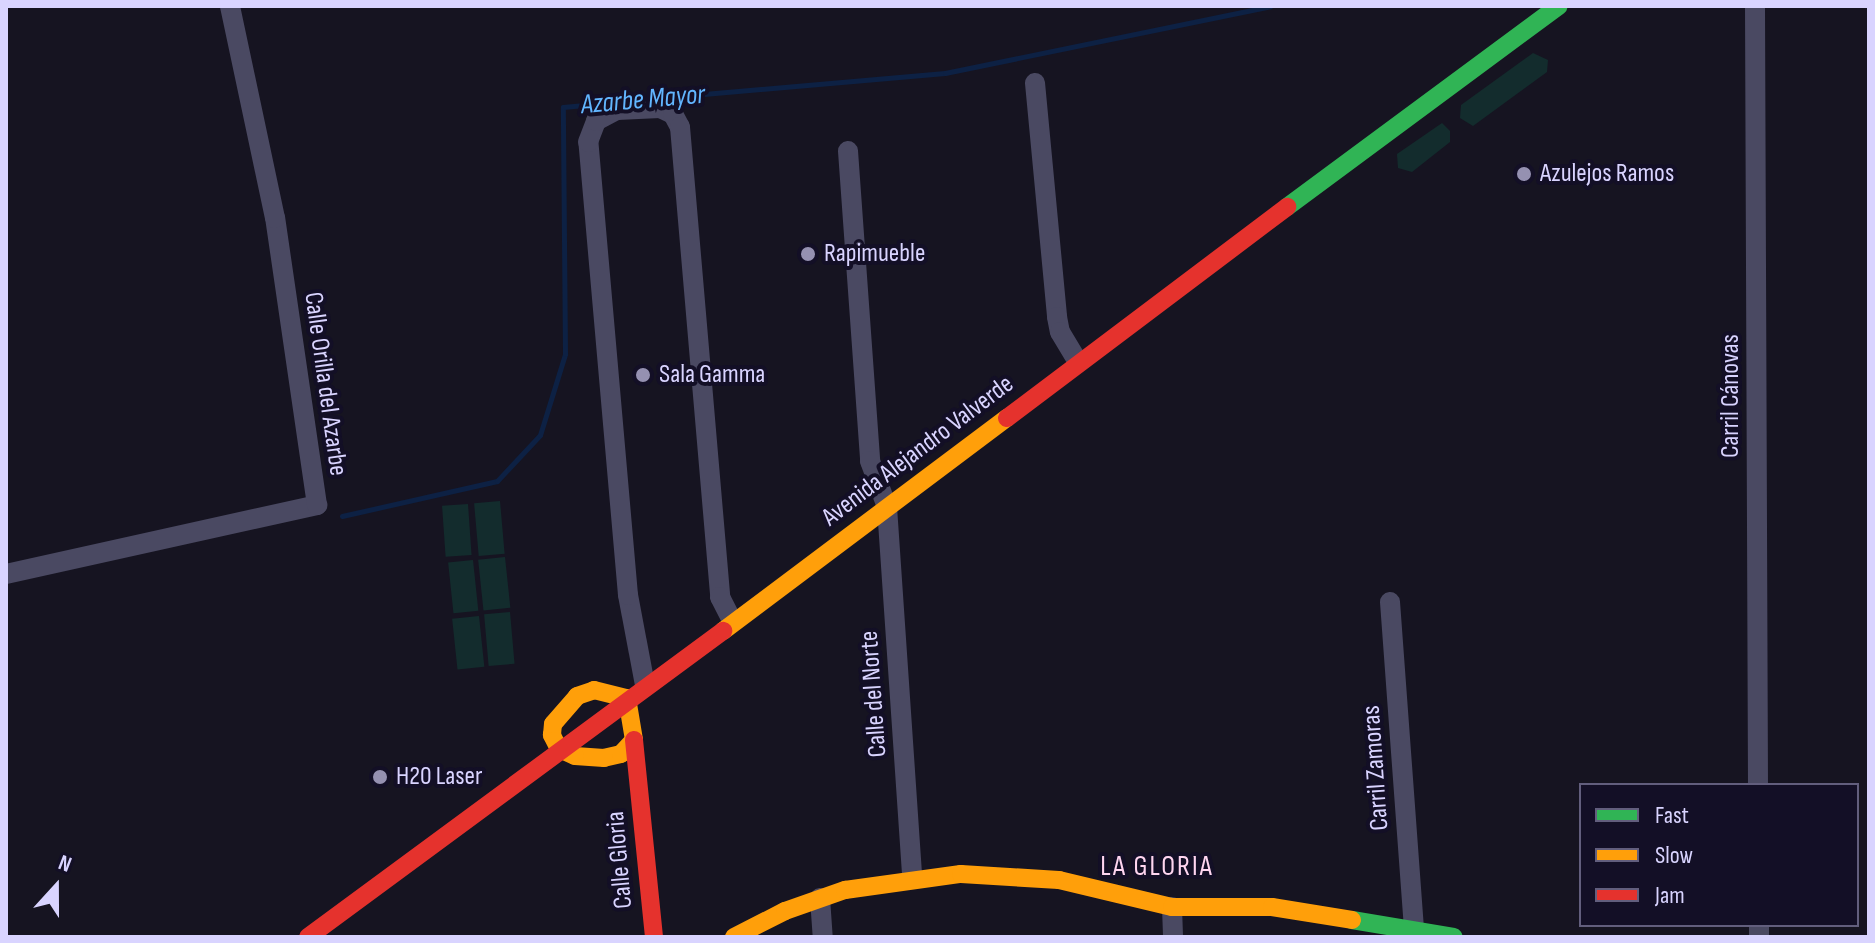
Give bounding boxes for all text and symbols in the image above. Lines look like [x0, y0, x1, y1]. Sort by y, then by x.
water label: Azarbe Mayor [580, 78, 706, 122]
place label: Azulejos Ramos [1540, 158, 1674, 190]
marker: Azulejos Ramos [1515, 165, 1533, 183]
place label: Rapimueble [824, 238, 925, 270]
marker: Rapimueble [799, 245, 817, 263]
street label: Calle Orilla del Azarbe [297, 290, 353, 478]
street label: Carril Cánovas [1715, 334, 1747, 458]
place label: Sala Gamma [659, 359, 765, 391]
marker: Sala Gamma [634, 366, 652, 384]
street label: Avenida Alejandro Valverde [816, 369, 1020, 533]
street label: Calle del Norte [854, 630, 894, 758]
street label: Carril Zamoras [1356, 704, 1396, 832]
place label: H20 Laser [396, 761, 483, 793]
marker: H20 Laser [371, 768, 389, 786]
legend [1579, 783, 1859, 927]
text: Fast [1655, 801, 1689, 830]
street label: Calle Gloria [600, 810, 640, 910]
text: Slow [1655, 841, 1693, 870]
north arrow [16, 847, 96, 927]
text: N [54, 849, 75, 879]
district label: LA GLORIA [1100, 850, 1214, 884]
text: Jam [1655, 881, 1685, 910]

